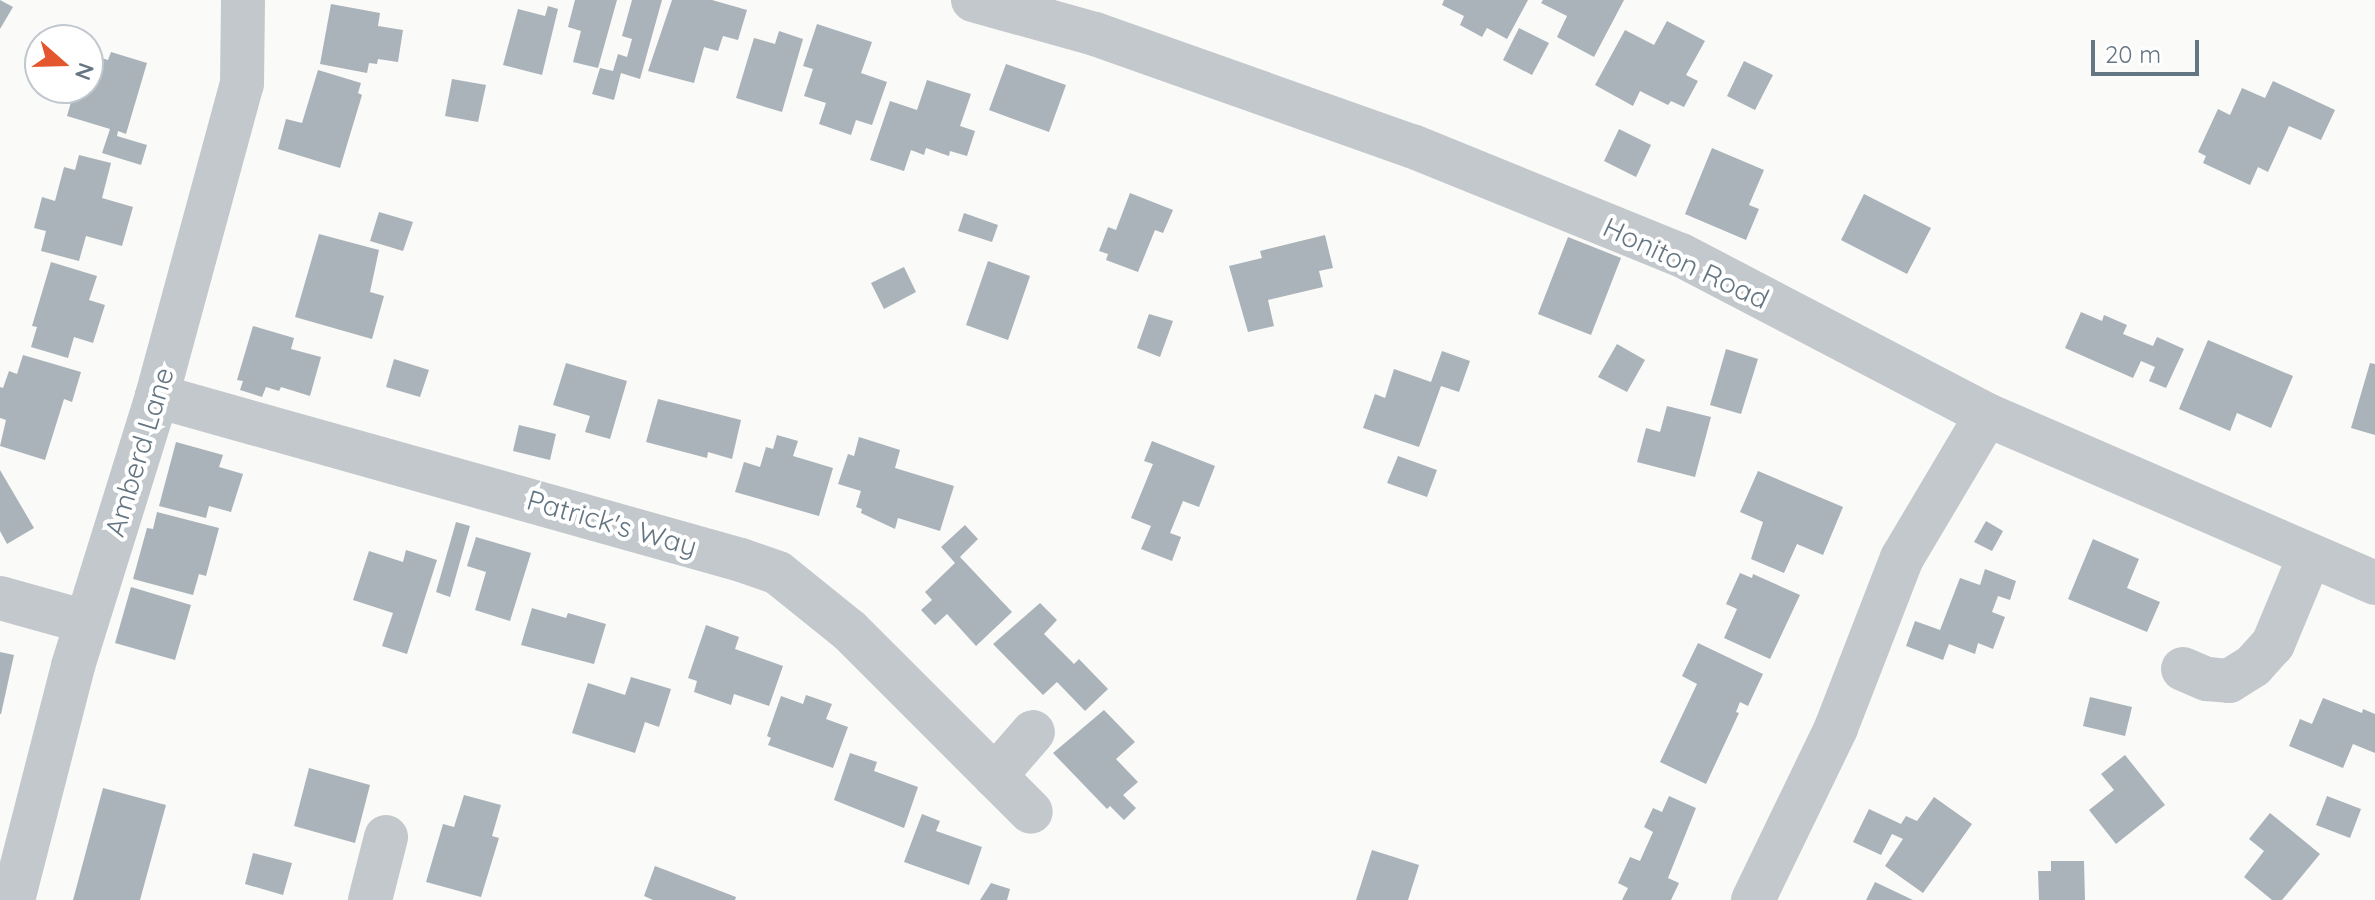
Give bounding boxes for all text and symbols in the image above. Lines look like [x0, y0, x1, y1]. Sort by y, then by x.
north arrow [24, 24, 104, 104]
scale bar [2095, 24, 2203, 74]
text: 20 m [2105, 39, 2161, 69]
text: N [69, 59, 101, 84]
street label: Honiton Road [1598, 210, 1774, 316]
street label: Amberd Lane [97, 363, 181, 541]
street label: Patrick's Way [523, 483, 701, 563]

